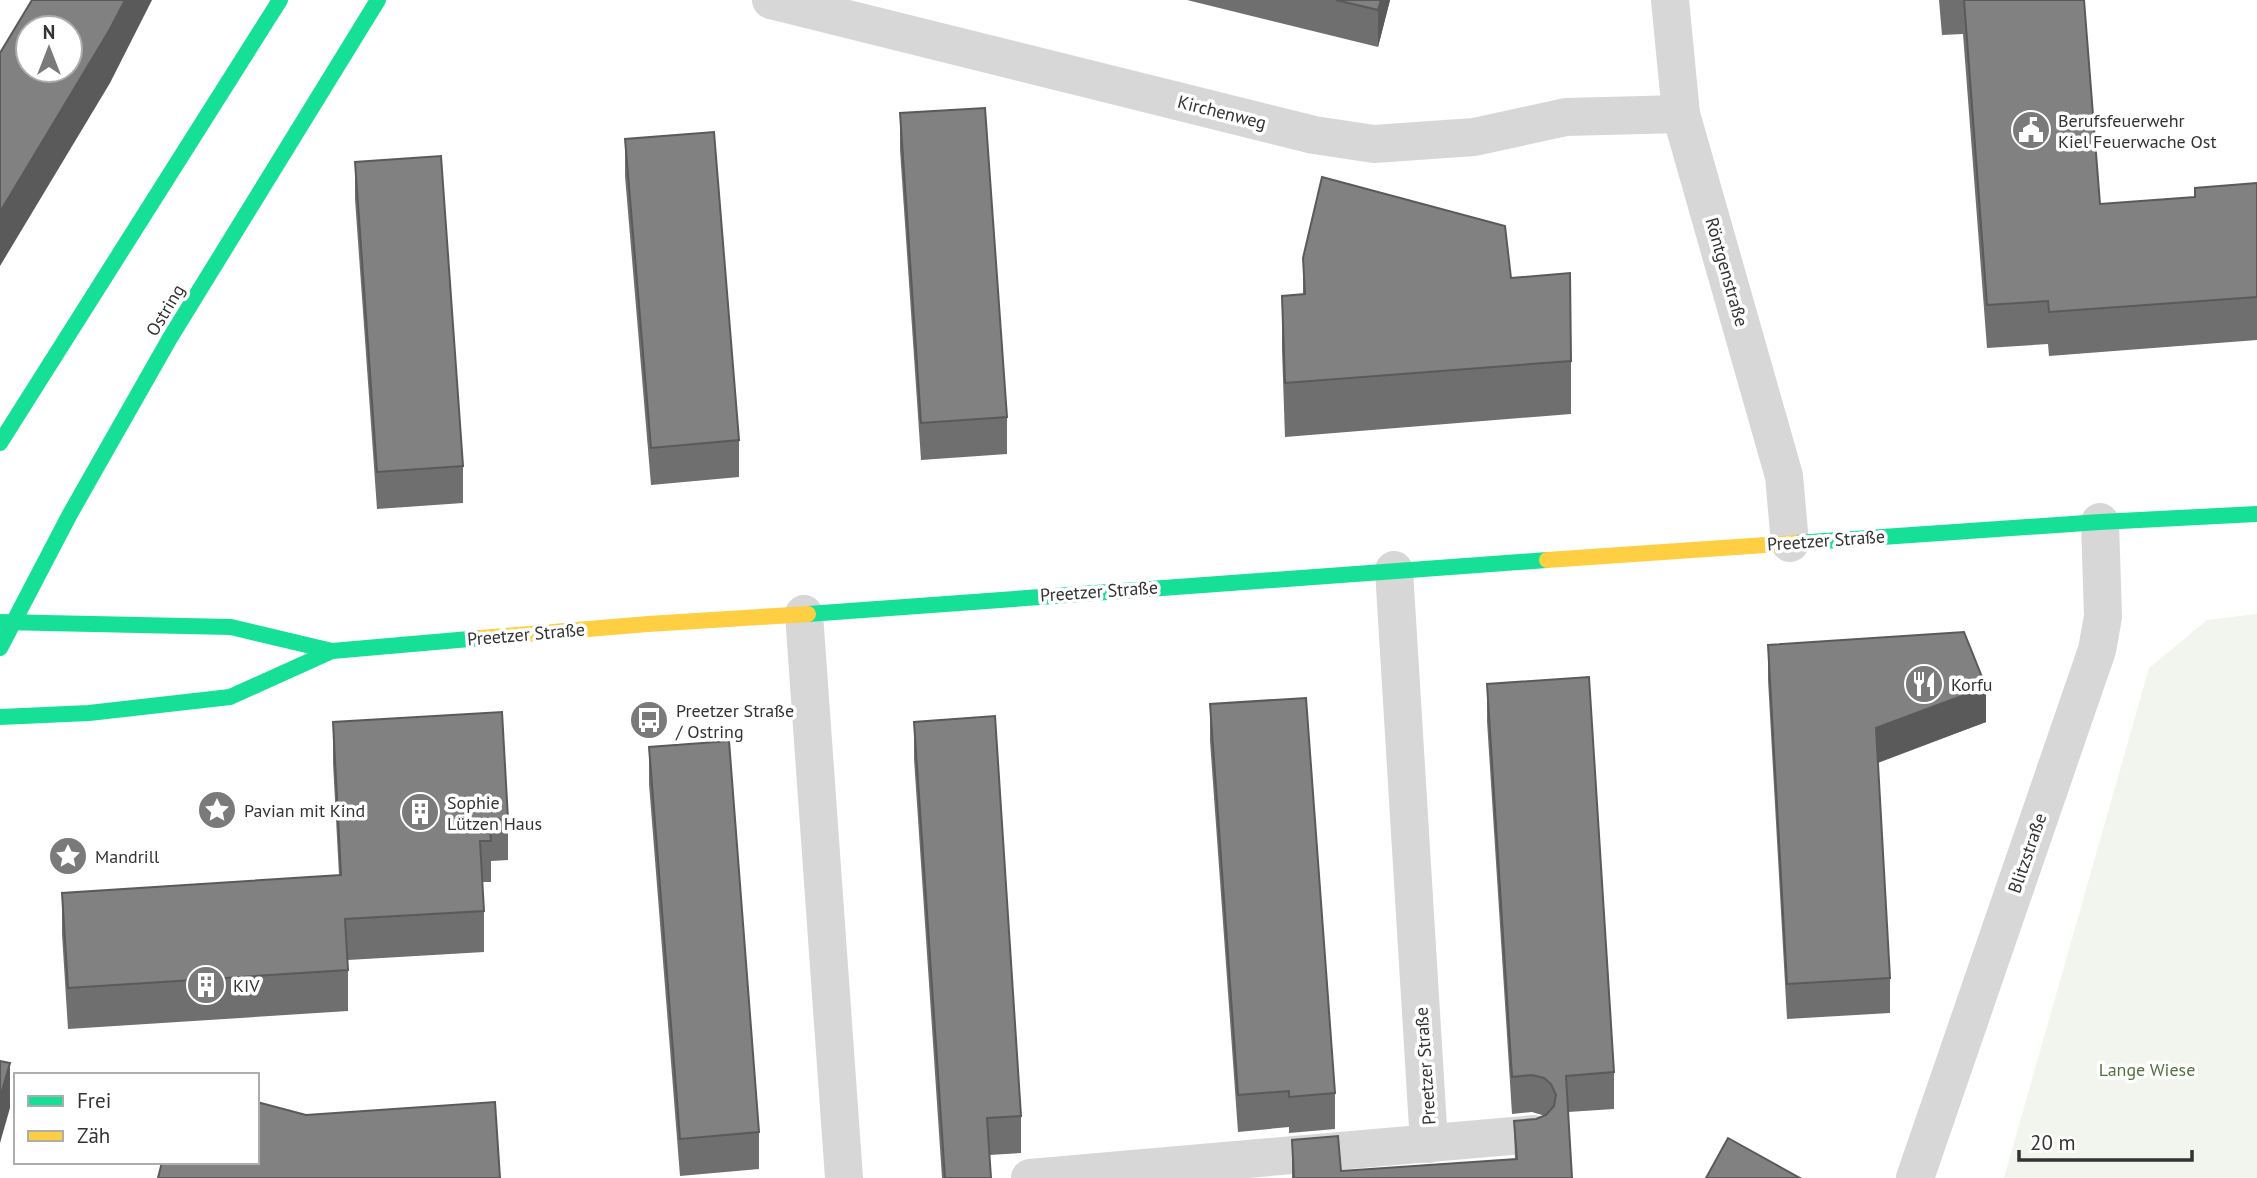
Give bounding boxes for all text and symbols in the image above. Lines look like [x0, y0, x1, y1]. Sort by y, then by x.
north arrow [14, 14, 84, 84]
text: N [43, 20, 55, 44]
street label: Kirchenweg [1175, 90, 1269, 134]
public building icon: Berufsfeuerwehr Kiel Feuerwache Ost [2010, 109, 2052, 151]
place label: Berufsfeuerwehr Kiel Feuerwache Ost [2058, 109, 2217, 153]
street label: Röntgenstraße [1700, 215, 1754, 329]
street label: Ostring [141, 280, 189, 340]
street label: Preetzer Straße [1766, 524, 1886, 556]
street label: Preetzer Straße [1039, 575, 1159, 607]
street label: Preetzer Straße [466, 617, 586, 651]
restaurant icon: Korfu [1903, 663, 1945, 705]
place label: Korfu [1951, 673, 1992, 696]
bus stop icon: Preetzer Straße / Ostring [628, 699, 670, 741]
place label: Preetzer Straße / Ostring [675, 699, 794, 743]
place icon: Pavian mit Kind [196, 789, 238, 831]
building icon: Sophie Lützen Haus [399, 791, 441, 833]
place label: Sophie Lützen Haus [447, 791, 542, 835]
place label: Pavian mit Kind [244, 799, 365, 822]
street label: Blitzstraße [2003, 810, 2051, 896]
place icon: Mandrill [47, 835, 89, 877]
place label: Mandrill [95, 845, 160, 868]
building icon: KIV [185, 964, 227, 1006]
place label: KIV [233, 974, 260, 997]
street label: Preetzer Straße [1409, 1006, 1441, 1126]
park label: Lange Wiese [2099, 1058, 2195, 1081]
legend [14, 1073, 259, 1164]
text: Frei [77, 1087, 111, 1114]
scale bar [2019, 1118, 2192, 1162]
text: Zäh [77, 1122, 110, 1149]
text: 20 m [2030, 1129, 2076, 1156]

